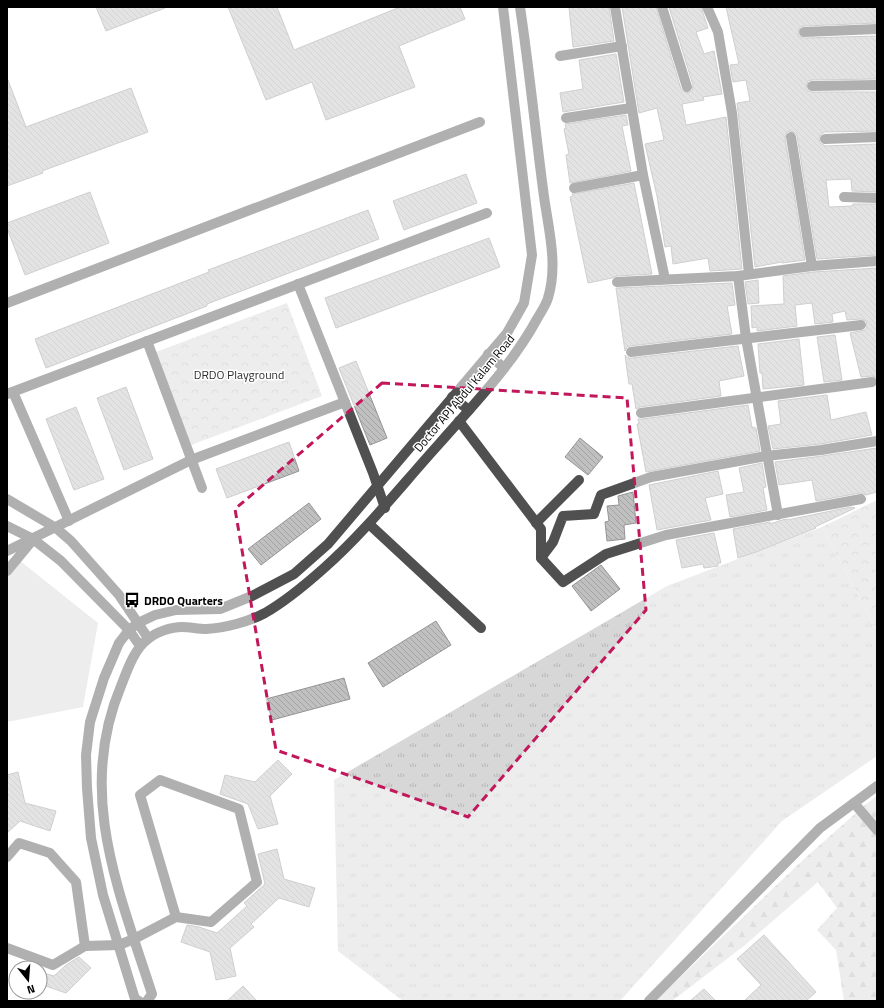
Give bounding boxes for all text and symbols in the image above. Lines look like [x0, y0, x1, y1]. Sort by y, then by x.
street label: Doctor APJ Abdul Kalam Road [409, 330, 519, 456]
park label: DRDO Playground [194, 365, 284, 384]
bus stop icon: DRDO Quarters [123, 591, 141, 609]
place label: DRDO Quarters [144, 591, 223, 610]
north arrow [8, 960, 48, 1000]
text: N [25, 981, 37, 998]

